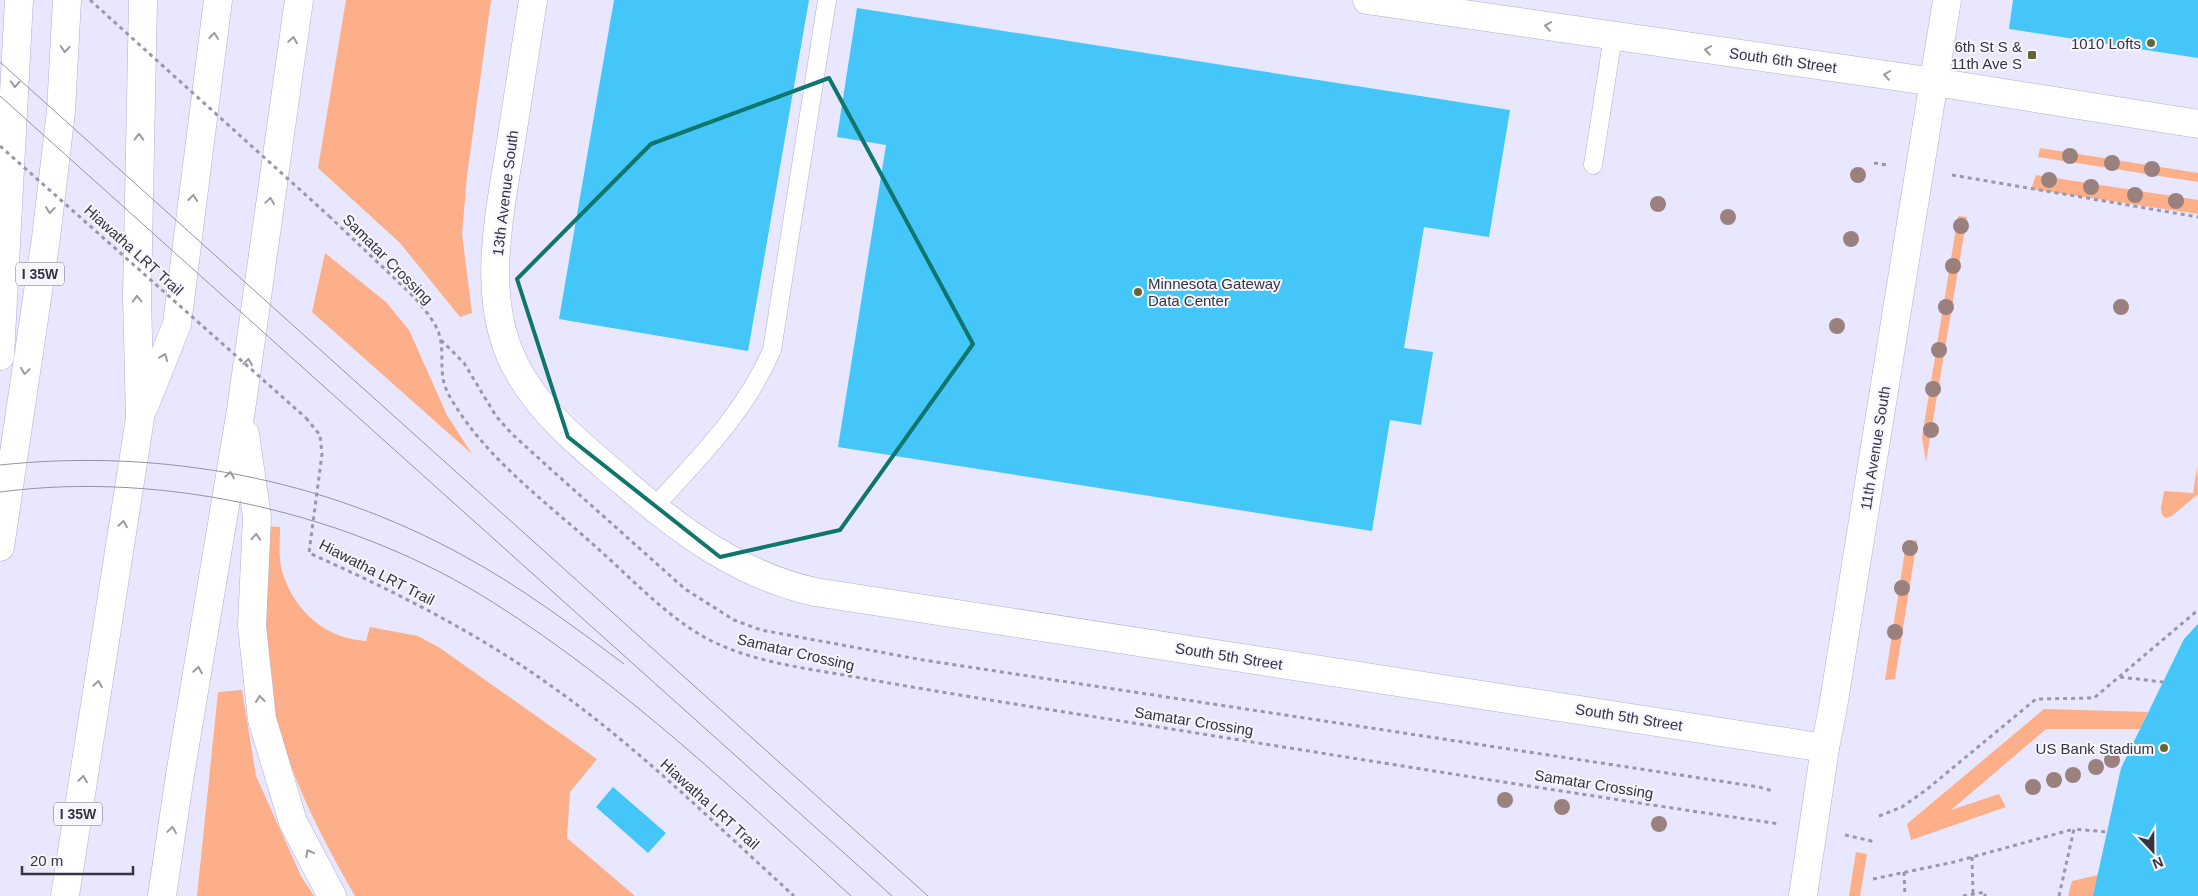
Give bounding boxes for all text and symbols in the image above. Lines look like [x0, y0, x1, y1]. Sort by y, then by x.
one-way arrow [1543, 22, 1552, 32]
one-way arrow [208, 32, 219, 40]
place label: 1010 Lofts [2071, 35, 2141, 52]
one-way arrow [287, 36, 297, 44]
marker: 1010 Lofts [2145, 37, 2157, 49]
place label: 6th St S & 11th Ave S [1951, 38, 2022, 72]
street label: South 6th Street [1728, 44, 1839, 76]
one-way arrow [60, 45, 71, 53]
one-way arrow [1704, 45, 1713, 55]
marker: 6th St S & 11th Ave S [2026, 49, 2038, 61]
one-way arrow [1882, 71, 1891, 81]
one-way arrow [9, 80, 20, 88]
street label: 13th Avenue South [489, 129, 521, 257]
one-way arrow [134, 133, 144, 140]
one-way arrow [187, 193, 198, 201]
one-way arrow [264, 196, 275, 204]
street label: Hiawatha LRT Trail [81, 201, 187, 299]
one-way arrow [45, 207, 56, 215]
street label: Samatar Crossing [340, 211, 436, 307]
road number: I 35W [16, 262, 64, 286]
place label: Minnesota Gateway Data Center [1148, 275, 1281, 309]
marker: Minnesota Gateway Data Center [1132, 286, 1144, 298]
one-way arrow [132, 295, 142, 303]
one-way arrow [159, 353, 169, 361]
one-way arrow [242, 357, 252, 366]
one-way arrow [20, 367, 31, 375]
street label: 11th Avenue South [1857, 385, 1893, 511]
one-way arrow [225, 471, 235, 480]
one-way arrow [118, 519, 128, 528]
one-way arrow [251, 533, 262, 541]
street label: Hiawatha LRT Trail [317, 536, 437, 608]
street label: Samatar Crossing [736, 630, 856, 674]
street label: South 5th Street [1174, 639, 1285, 673]
one-way arrow [192, 666, 202, 674]
one-way arrow [92, 680, 103, 688]
one-way arrow [255, 695, 266, 703]
street label: South 5th Street [1574, 700, 1685, 734]
street label: Samatar Crossing [1133, 703, 1255, 739]
place label: US Bank Stadium [2036, 740, 2154, 757]
marker: US Bank Stadium [2158, 742, 2170, 754]
street label: Hiawatha LRT Trail [657, 755, 763, 853]
street label: Samatar Crossing [1533, 766, 1655, 802]
one-way arrow [78, 774, 88, 783]
road number: I 35W [54, 802, 102, 826]
one-way arrow [166, 826, 177, 834]
north arrow [2128, 826, 2178, 876]
scale bar [22, 844, 134, 876]
one-way arrow [305, 849, 315, 858]
text: 20 m [30, 852, 63, 869]
text: N [2150, 854, 2166, 872]

